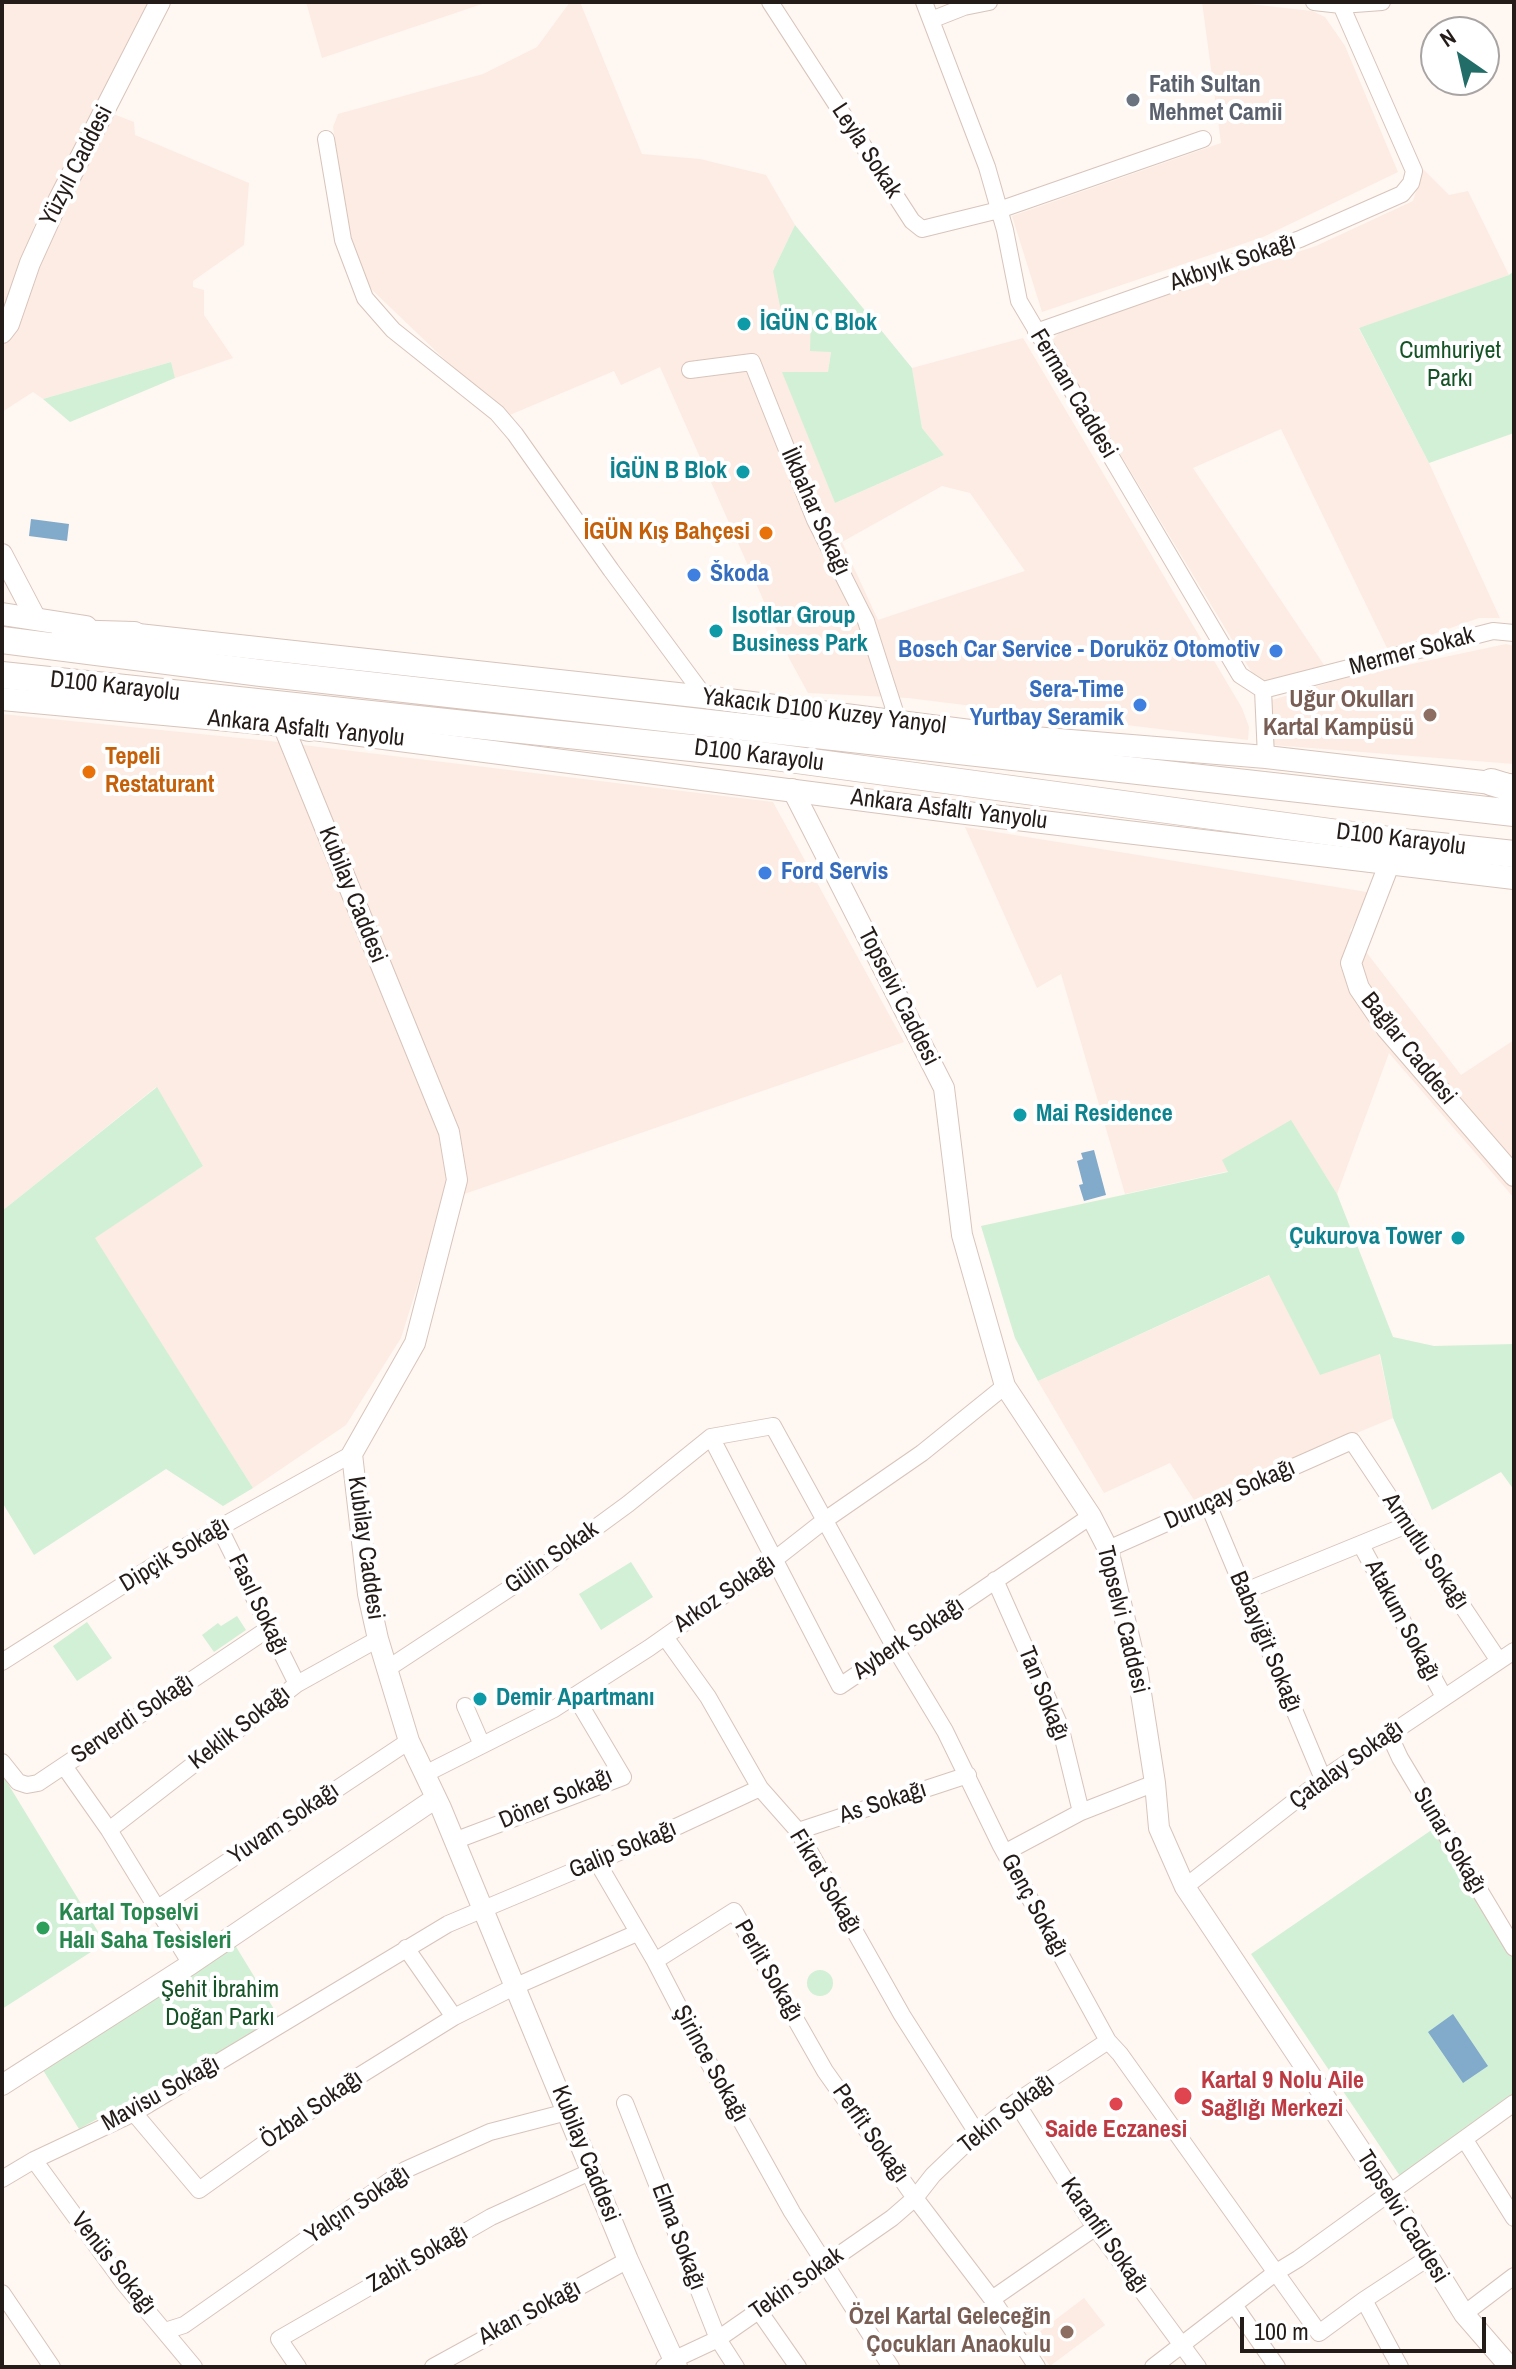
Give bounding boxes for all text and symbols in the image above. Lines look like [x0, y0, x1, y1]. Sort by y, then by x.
north arrow [1420, 16, 1500, 96]
text: N [1434, 22, 1461, 54]
place label: Fatih Sultan Mehmet Camii [1149, 72, 1282, 128]
marker: Fatih Sultan Mehmet Camii [1124, 91, 1142, 109]
street label: Leyla Sokak [825, 98, 907, 204]
street label: Yüzyıl Caddesi [34, 101, 120, 231]
street label: Akbıyık Sokağı [1166, 228, 1300, 298]
place label: İGÜN C Blok [760, 310, 877, 338]
marker: İGÜN C Blok [735, 315, 753, 333]
street label: Ferman Caddesi [1023, 324, 1123, 464]
park label: Cumhuriyet Parkı [1399, 338, 1501, 394]
street label: İlkbahar Sokağı [774, 444, 856, 580]
place label: İGÜN B Blok [610, 458, 727, 486]
marker: İGÜN B Blok [734, 463, 752, 481]
place label: İGÜN Kış Bahçesi [584, 519, 750, 547]
marker: İGÜN Kış Bahçesi [757, 524, 775, 542]
place label: Škoda [710, 561, 769, 589]
marker: Škoda [685, 566, 703, 584]
place label: Isotlar Group Business Park [732, 603, 868, 659]
marker: Isotlar Group Business Park [707, 622, 725, 640]
street label: Mermer Sokak [1346, 622, 1478, 682]
place label: Bosch Car Service - Doruköz Otomotiv [898, 637, 1260, 665]
marker: Bosch Car Service - Doruköz Otomotiv [1267, 642, 1285, 660]
street label: D100 Karayolu [49, 666, 181, 708]
place label: Sera-Time Yurtbay Seramik [970, 677, 1124, 733]
street label: Yakacık D100 Kuzey Yanyol [700, 683, 948, 741]
place label: Uğur Okulları Kartal Kampüsü [1263, 687, 1414, 743]
marker: Sera-Time Yurtbay Seramik [1131, 696, 1149, 714]
street label: Ankara Asfaltı Yanyolu [206, 704, 406, 754]
marker: Uğur Okulları Kartal Kampüsü [1421, 706, 1439, 724]
street label: D100 Karayolu [693, 734, 825, 778]
place label: Tepeli Restaturant [105, 744, 214, 800]
marker: Tepeli Restaturant [80, 763, 98, 781]
street label: Ankara Asfaltı Yanyolu [849, 784, 1049, 836]
street label: D100 Karayolu [1335, 818, 1467, 862]
street label: Kubilay Caddesi [312, 823, 392, 967]
place label: Ford Servis [781, 859, 888, 887]
marker: Ford Servis [756, 864, 774, 882]
street label: Topselvi Caddesi [851, 923, 945, 1071]
street label: Bağlar Caddesi [1354, 987, 1462, 1111]
place label: Mai Residence [1036, 1101, 1173, 1129]
marker: Mai Residence [1011, 1106, 1029, 1124]
place label: Çukurova Tower [1289, 1224, 1442, 1252]
marker: Çukurova Tower [1449, 1229, 1467, 1247]
street label: Duruçay Sokağı [1160, 1453, 1300, 1537]
street label: Kubilay Caddesi [341, 1474, 389, 1622]
street label: Armutlu Sokağı [1375, 1488, 1475, 1616]
street label: Dipçik Sokağı [115, 1511, 235, 1599]
street label: Gülin Sokak [500, 1515, 604, 1601]
street label: Topselvi Caddesi [1090, 1543, 1154, 1697]
street label: Arkoz Sokağı [669, 1549, 781, 1639]
street label: Fasıl Sokağı [221, 1550, 295, 1660]
street label: Atakum Sokağı [1358, 1555, 1446, 1687]
street label: Babayiğit Sokağı [1222, 1567, 1308, 1717]
street label: Ayberk Sokağı [848, 1591, 970, 1687]
street label: Tan Sokağı [1011, 1643, 1075, 1745]
street label: Serverdi Sokağı [66, 1668, 200, 1770]
street label: Keklik Sokağı [184, 1680, 296, 1776]
place label: Demir Apartmanı [496, 1685, 655, 1713]
marker: Demir Apartmanı [471, 1690, 489, 1708]
street label: Çatalay Sokağı [1285, 1714, 1409, 1816]
street label: Döner Sokağı [495, 1762, 617, 1836]
street label: As Sokağı [836, 1775, 930, 1831]
street label: Yuvam Sokağı [223, 1777, 345, 1871]
street label: Sunar Sokağı [1406, 1782, 1492, 1900]
street label: Galip Sokağı [565, 1815, 681, 1885]
street label: Fikret Sokağı [783, 1824, 867, 1940]
street label: Genç Sokağı [994, 1849, 1074, 1963]
place label: Kartal Topselvi Halı Saha Tesisleri [59, 1900, 232, 1956]
street label: Perlit Sokağı [727, 1915, 809, 2027]
marker: Kartal Topselvi Halı Saha Tesisleri [34, 1919, 52, 1937]
park label: Şehit İbrahim Doğan Parkı [161, 1977, 279, 2033]
street label: Şirince Sokağı [666, 2001, 754, 2127]
street label: Mavisu Sokağı [97, 2050, 225, 2138]
street label: Özbal Sokağı [255, 2064, 369, 2156]
street label: Tekin Sokağı [953, 2068, 1061, 2160]
place label: Kartal 9 Nolu Aile Sağlığı Merkezi [1201, 2068, 1364, 2124]
street label: Perfit Sokağı [826, 2079, 914, 2189]
street label: Kubilay Caddesi [545, 2082, 625, 2226]
marker: Kartal 9 Nolu Aile Sağlığı Merkezi [1172, 2085, 1194, 2107]
marker: Saide Eczanesi [1107, 2095, 1125, 2113]
place label: Saide Eczanesi [1045, 2117, 1187, 2145]
street label: Topselvi Caddesi [1350, 2145, 1454, 2289]
street label: Yalçın Sokağı [300, 2160, 416, 2250]
street label: Karanfil Sokağı [1054, 2173, 1154, 2299]
street label: Elma Sokağı [645, 2180, 711, 2294]
street label: Venüs Sokağı [64, 2207, 162, 2321]
street label: Zabit Sokağı [362, 2219, 474, 2299]
street label: Tekin Sokak [745, 2241, 849, 2327]
street label: Akan Sokağı [474, 2274, 586, 2352]
scale bar [1244, 2301, 1490, 2351]
place label: Özel Kartal Geleceğin Çocukları Anaokulu [849, 2304, 1051, 2360]
text: 100 m [1254, 2315, 1309, 2347]
marker: Özel Kartal Geleceğin Çocukları Anaokulu [1058, 2323, 1076, 2341]

